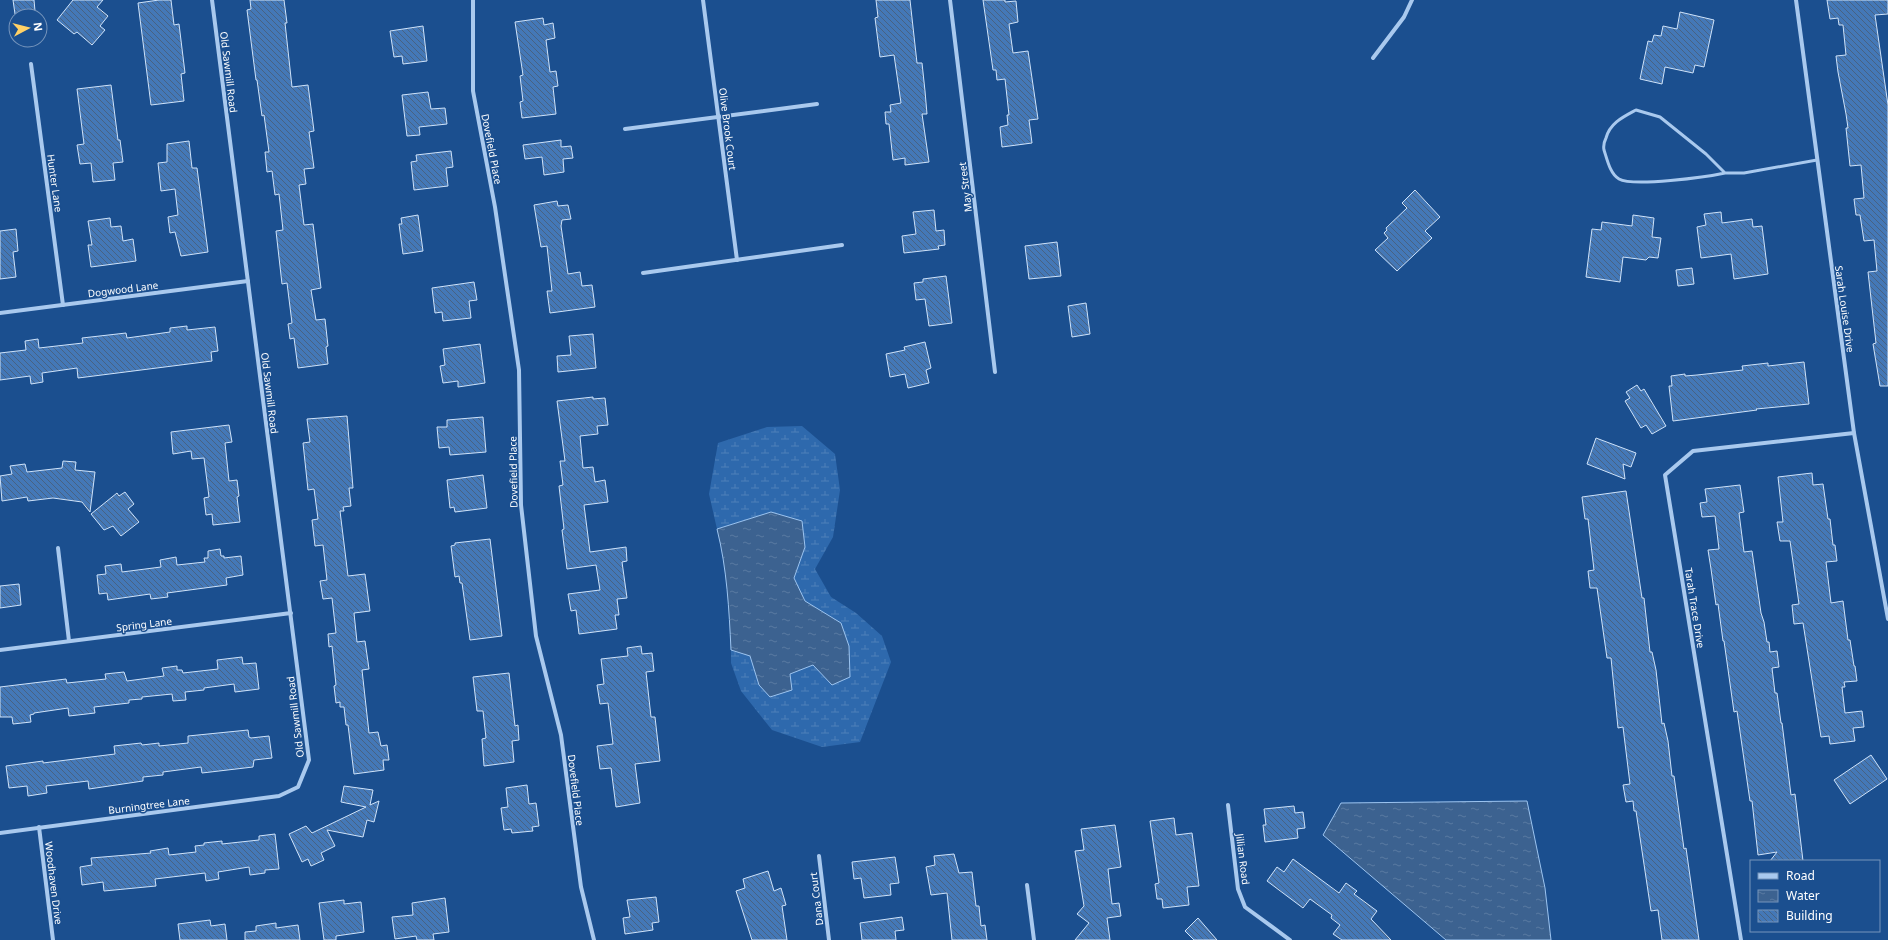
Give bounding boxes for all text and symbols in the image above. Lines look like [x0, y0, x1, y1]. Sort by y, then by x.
north arrow [8, 8, 48, 48]
text: N [30, 21, 46, 32]
street label: Old Sawmill Road [217, 31, 241, 113]
street label: Olive Brook Court [716, 87, 740, 171]
street label: Dovefield Place [478, 113, 506, 186]
street label: Hunter Lane [44, 153, 66, 213]
street label: May Street [955, 161, 975, 213]
street label: Sarah Louise Drive [1832, 265, 1858, 354]
street label: Dogwood Lane [87, 278, 159, 300]
street label: Old Sawmill Road [258, 352, 282, 434]
street label: Dovefield Place [505, 436, 521, 508]
street label: Tarah Trace Drive [1682, 567, 1708, 649]
street label: Spring Lane [115, 614, 173, 634]
street label: Old Sawmill Road [283, 676, 307, 758]
street label: Dovefield Place [565, 754, 587, 827]
street label: Burningtree Lane [107, 793, 191, 817]
street label: Jillian Road [1233, 832, 1253, 885]
street label: Woodhaven Drive [42, 841, 66, 926]
legend [1750, 860, 1880, 932]
text: Road [1786, 867, 1815, 884]
street label: Dana Court [806, 871, 826, 926]
text: Water [1786, 887, 1820, 904]
text: Building [1786, 907, 1833, 924]

